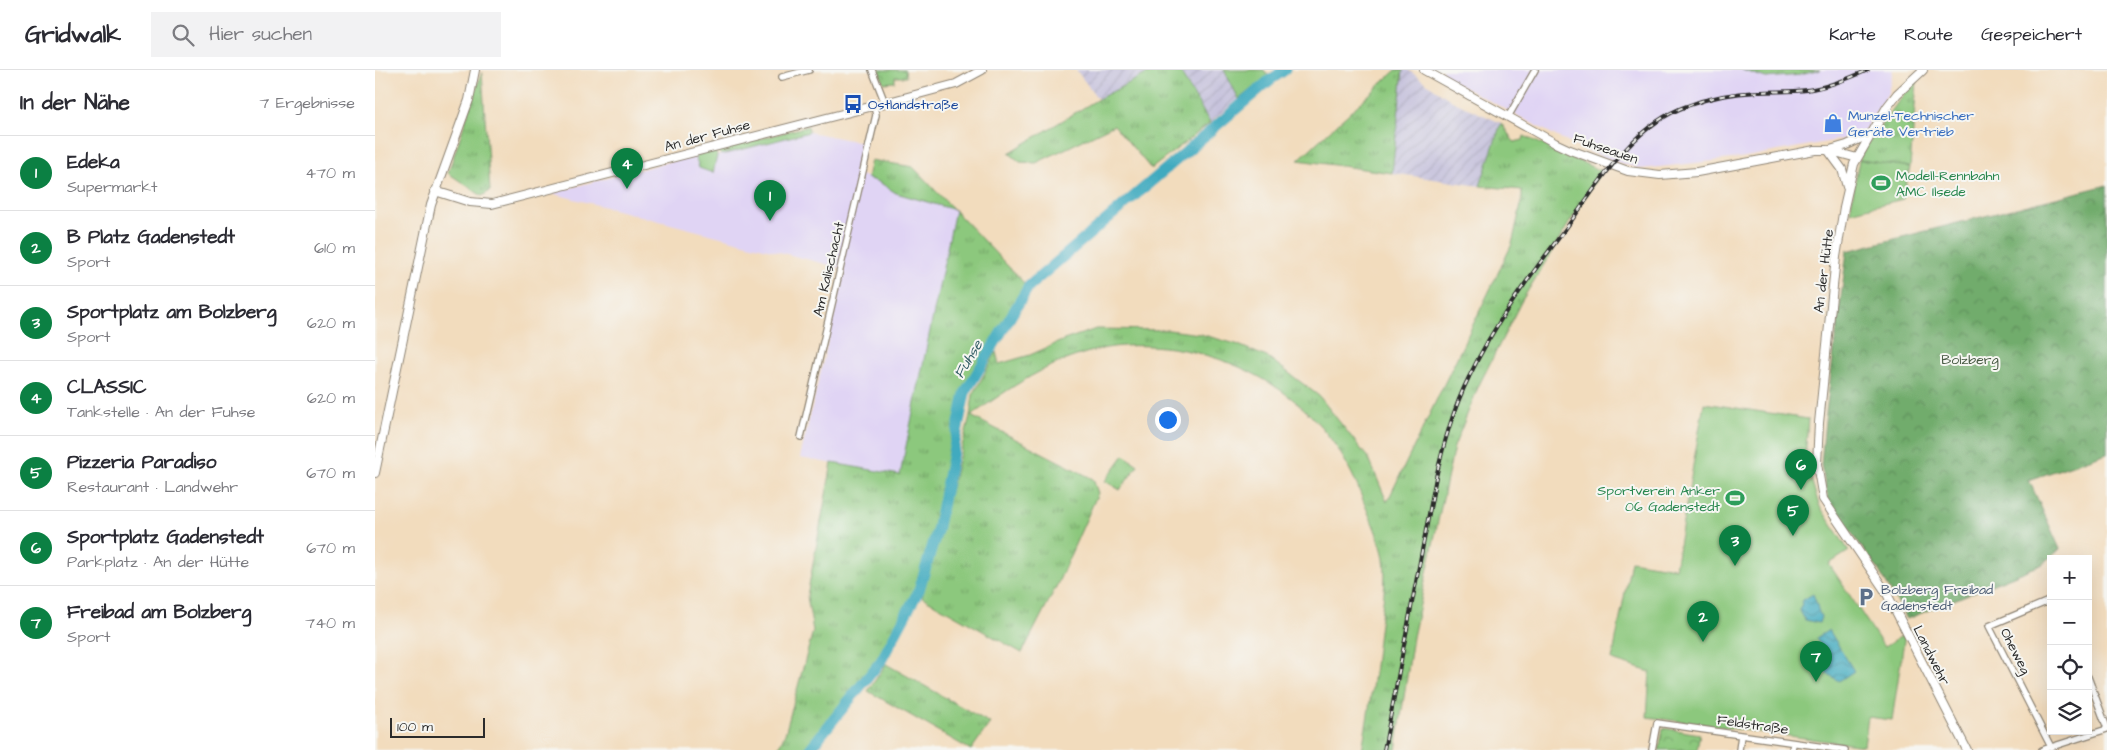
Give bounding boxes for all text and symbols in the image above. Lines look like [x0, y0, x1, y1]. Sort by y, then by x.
search box [151, 12, 501, 57]
text: Gridwalk [25, 18, 121, 52]
icon: search [169, 21, 197, 49]
text: Hier suchen [209, 21, 312, 48]
text: Karte [1829, 22, 1876, 47]
text: Route [1904, 22, 1953, 47]
text: Gespeichert [1981, 22, 2082, 47]
text: In der Nähe [20, 88, 130, 117]
text: 7 Ergebnisse [259, 92, 355, 114]
bus stop icon: Ostlandstraße [842, 93, 864, 115]
place label: Ostlandstraße [868, 95, 959, 115]
place label: Munzel-Technischer Geräte Vertrieb [1848, 106, 1974, 142]
shop icon: Munzel-Technischer Geräte Vertrieb [1822, 112, 1844, 134]
street label: An der Fuhse [662, 115, 753, 157]
street label: Fuhseauen [1571, 129, 1641, 169]
pin: 4 [611, 148, 643, 189]
text: Edeka [67, 149, 120, 176]
text: 1 [35, 162, 37, 184]
text: 470 m [305, 162, 355, 184]
place label: Modell-Rennbahn AMC Ilsede [1896, 166, 1999, 202]
sports icon: Modell-Rennbahn AMC Ilsede [1870, 172, 1892, 194]
text: Supermarkt [67, 176, 158, 198]
pin: 1 [754, 180, 786, 221]
street label: Am Kalischacht [808, 219, 850, 319]
text: B Platz Gadenstedt [67, 224, 235, 251]
street label: An der Hütte [1809, 228, 1839, 314]
text: 2 [31, 237, 41, 259]
text: 610 m [314, 237, 355, 259]
text: Sport [67, 251, 110, 273]
text: Sportplatz am Bolzberg [67, 299, 276, 326]
text: 3 [32, 312, 40, 334]
text: 620 m [307, 312, 355, 334]
text: Sport [67, 326, 110, 348]
water label: Fuhse [949, 335, 988, 382]
park label: Bolzberg [1941, 350, 1999, 370]
text: CLASSIC [67, 374, 147, 401]
text: 4 [31, 387, 41, 409]
text: 620 m [307, 387, 355, 409]
text: Tankstelle · An der Fuhse [67, 401, 255, 423]
your location [1155, 407, 1181, 433]
text: Pizzeria Paradiso [67, 449, 217, 476]
pin: 6 [1785, 449, 1817, 490]
text: 5 [30, 462, 42, 484]
text: 670 m [306, 462, 355, 484]
text: Restaurant · Landwehr [67, 476, 238, 498]
place label: Sportverein Anker 06 Gadenstedt [1597, 481, 1720, 517]
sports icon: Sportverein Anker 06 Gadenstedt [1724, 487, 1746, 509]
pin: 5 [1777, 495, 1809, 536]
text: Sportplatz Gadenstedt [67, 524, 264, 551]
pin: 3 [1719, 525, 1751, 566]
text: 6 [31, 537, 41, 559]
text: 670 m [306, 537, 355, 559]
text: Parkplatz · An der Hütte [67, 551, 249, 573]
map controls [2047, 555, 2092, 735]
button: + [2047, 555, 2092, 600]
place label: Bolzberg Freibad Gadenstedt [1881, 580, 1993, 616]
parking icon: Bolzberg Freibad Gadenstedt [1855, 586, 1877, 608]
text: Freibad am Bolzberg [67, 599, 251, 626]
button: − [2047, 600, 2092, 645]
pin: 2 [1687, 601, 1719, 642]
text: 7 [31, 612, 41, 634]
text: 740 m [305, 612, 355, 634]
street label: Landwehr [1908, 622, 1955, 689]
street label: Oheweg [1995, 625, 2035, 678]
text: Sport [67, 626, 110, 648]
pin: 7 [1800, 641, 1832, 682]
button: locate [2047, 645, 2092, 690]
button: layers [2047, 690, 2092, 735]
street label: Feldstraße [1716, 710, 1790, 740]
scale bar [390, 715, 485, 738]
text: 100 m [397, 717, 433, 737]

